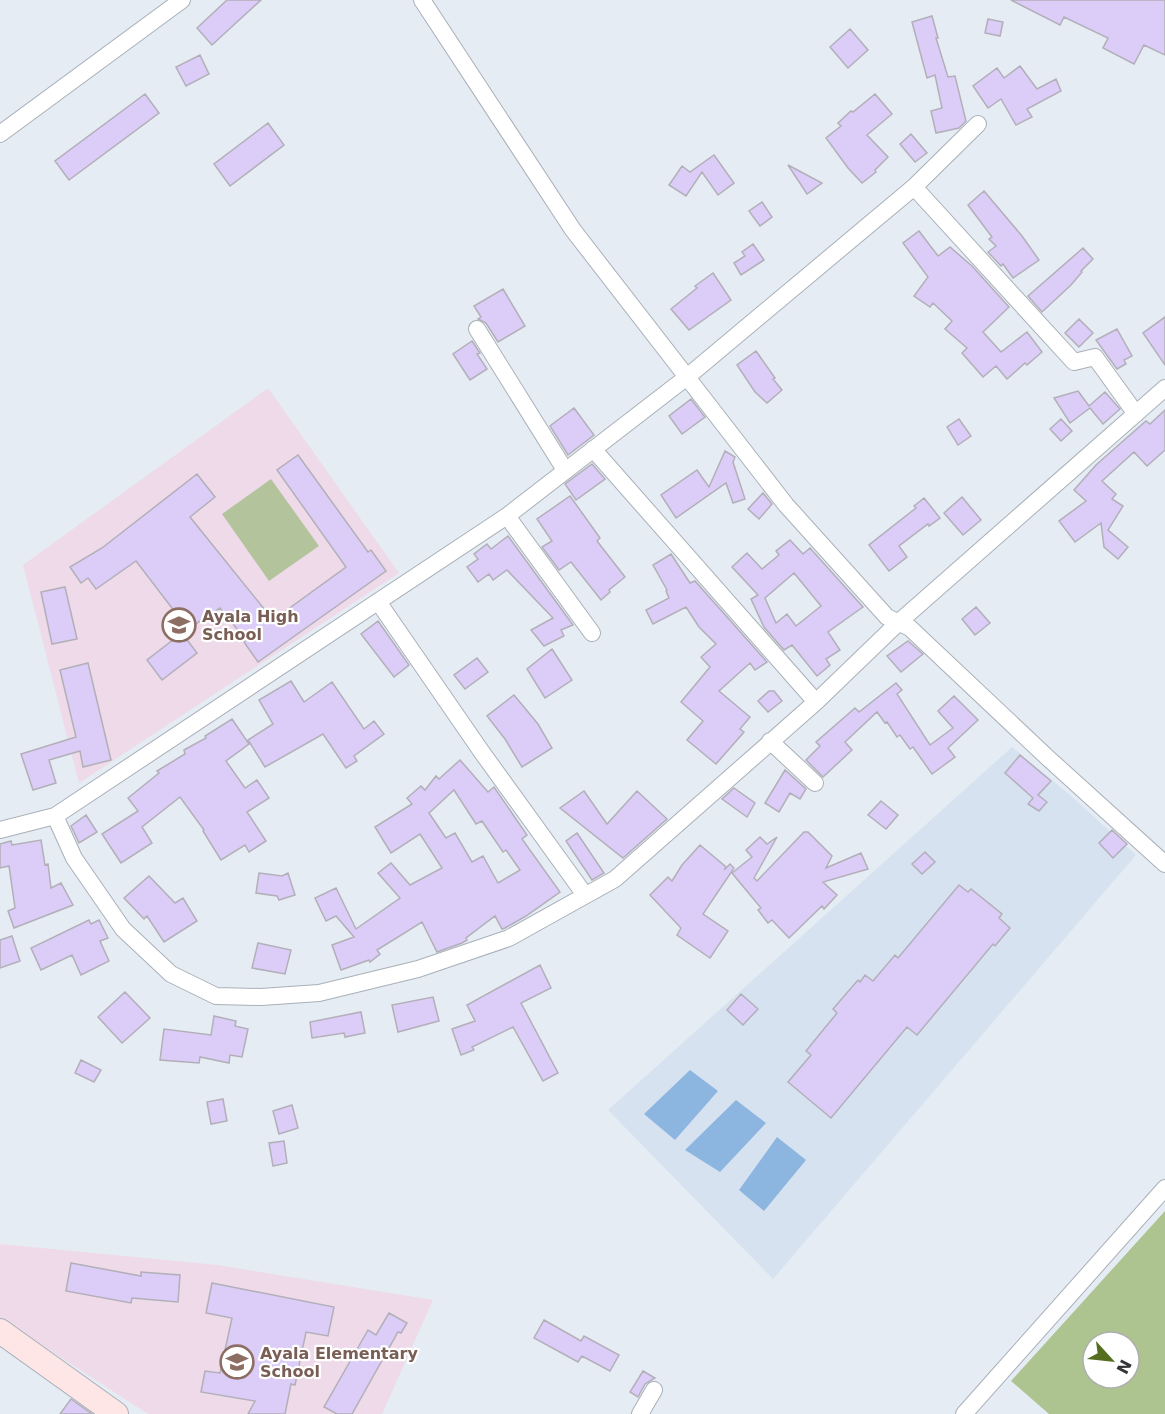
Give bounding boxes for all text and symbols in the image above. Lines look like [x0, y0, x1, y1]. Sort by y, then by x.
school or university icon: Ayala High School [161, 607, 197, 643]
place label: Ayala High School [202, 607, 299, 644]
north arrow [1081, 1330, 1141, 1390]
school or university icon: Ayala Elementary School [219, 1344, 255, 1380]
place label: Ayala Elementary School [260, 1344, 418, 1381]
text: N [1112, 1356, 1135, 1377]

